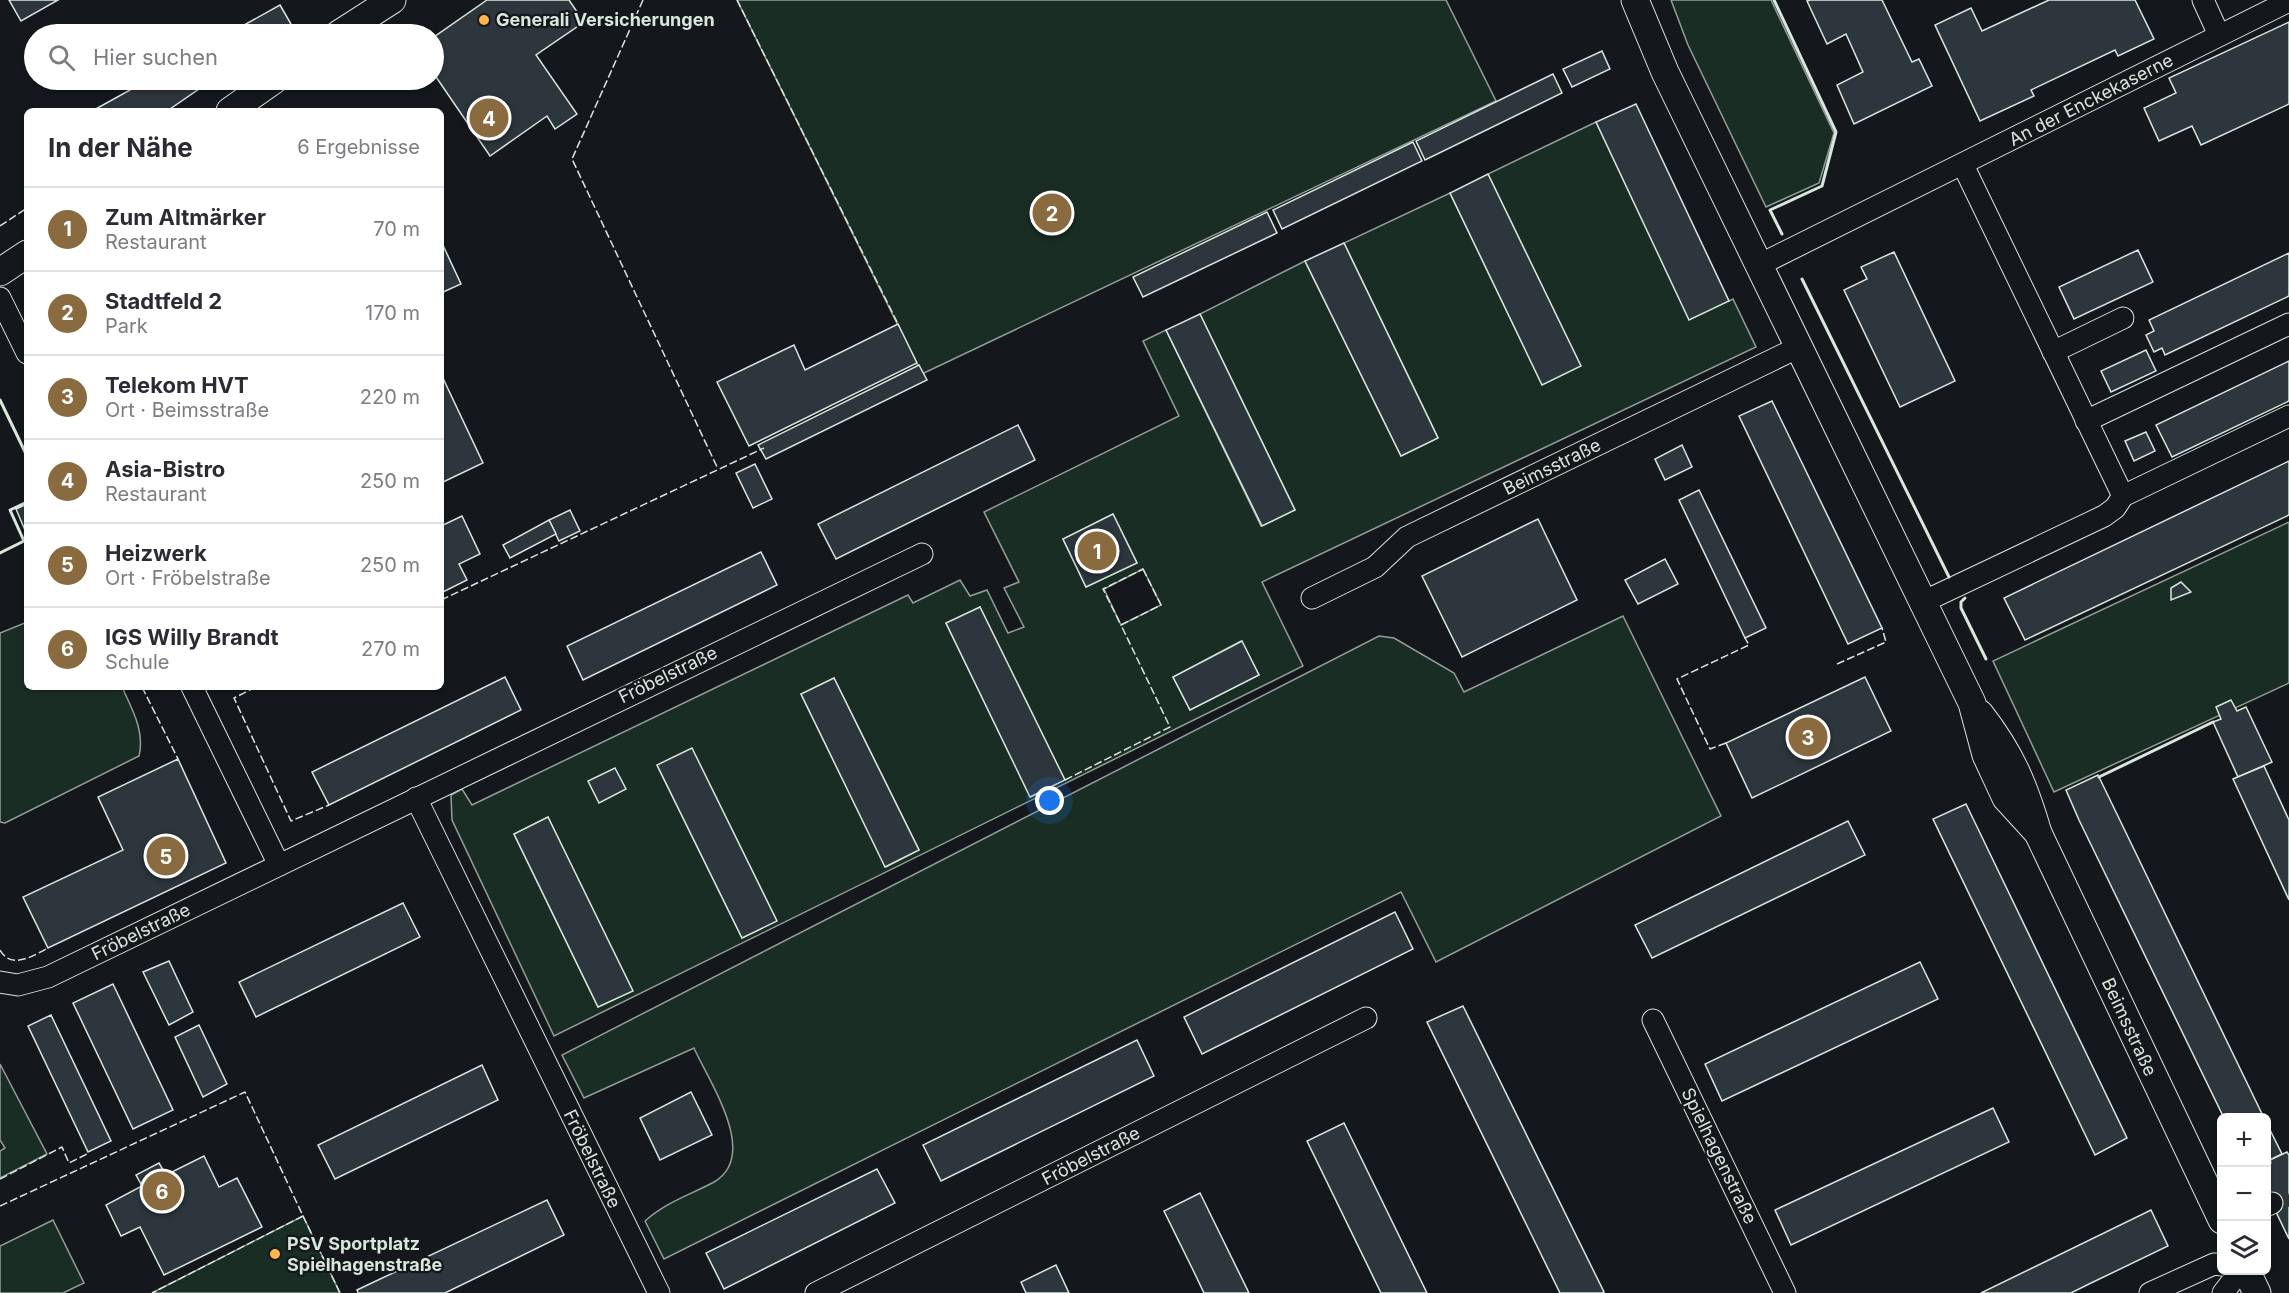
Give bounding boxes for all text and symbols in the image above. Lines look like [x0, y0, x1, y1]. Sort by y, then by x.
place label: Generali Versicherungen [496, 9, 715, 30]
marker: Generali Versicherungen [477, 13, 491, 27]
search box [24, 24, 444, 90]
icon: search [45, 41, 78, 74]
text: Hier suchen [93, 44, 218, 70]
street label: An der Enckekaserne [2005, 49, 2176, 150]
pin: 4 [470, 96, 508, 140]
text: In der Nähe [48, 132, 193, 163]
text: 6 Ergebnisse [297, 135, 420, 159]
pin: 2 [1032, 190, 1072, 236]
text: Zum Altmärker [105, 204, 266, 230]
text: 1 [63, 217, 72, 241]
text: 70 m [373, 217, 420, 241]
text: Restaurant [105, 230, 207, 254]
text: Stadtfeld 2 [105, 288, 222, 314]
text: 2 [61, 301, 74, 325]
text: 170 m [365, 301, 420, 325]
text: Park [105, 314, 148, 338]
text: Telekom HVT [105, 372, 249, 398]
text: 3 [61, 385, 74, 409]
text: 220 m [360, 385, 420, 409]
text: Ort · Beimsstraße [105, 398, 269, 422]
street label: Beimsstraße [1500, 434, 1604, 499]
text: Asia-Bistro [105, 456, 225, 482]
text: 4 [61, 469, 74, 493]
text: 250 m [360, 469, 420, 493]
text: Restaurant [105, 482, 207, 506]
pin: 1 [1078, 528, 1116, 574]
text: Heizwerk [105, 540, 207, 566]
text: 5 [61, 553, 74, 577]
text: 250 m [360, 553, 420, 577]
text: Ort · Fröbelstraße [105, 566, 271, 590]
text: IGS Willy Brandt [105, 624, 279, 650]
text: 6 [61, 637, 74, 661]
text: 270 m [361, 637, 420, 661]
street label: Fröbelstraße [615, 642, 721, 707]
text: Schule [105, 650, 169, 674]
pin: 3 [1788, 714, 1828, 760]
your location [1035, 786, 1064, 815]
pin: 5 [146, 834, 186, 878]
street label: Fröbelstraße [88, 899, 194, 964]
street label: Beimsstraße [2098, 974, 2161, 1079]
street label: Spielhagenstraße [1677, 1084, 1761, 1227]
street label: Fröbelstraße [560, 1106, 625, 1212]
map controls [2217, 1113, 2271, 1275]
button: + [2217, 1113, 2271, 1167]
street label: Fröbelstraße [1038, 1122, 1143, 1189]
button: − [2217, 1167, 2271, 1221]
pin: 6 [142, 1168, 182, 1214]
button: layers [2217, 1221, 2271, 1275]
place label: PSV Sportplatz Spielhagenstraße [287, 1233, 443, 1275]
marker: PSV Sportplatz Spielhagenstraße [268, 1247, 282, 1261]

